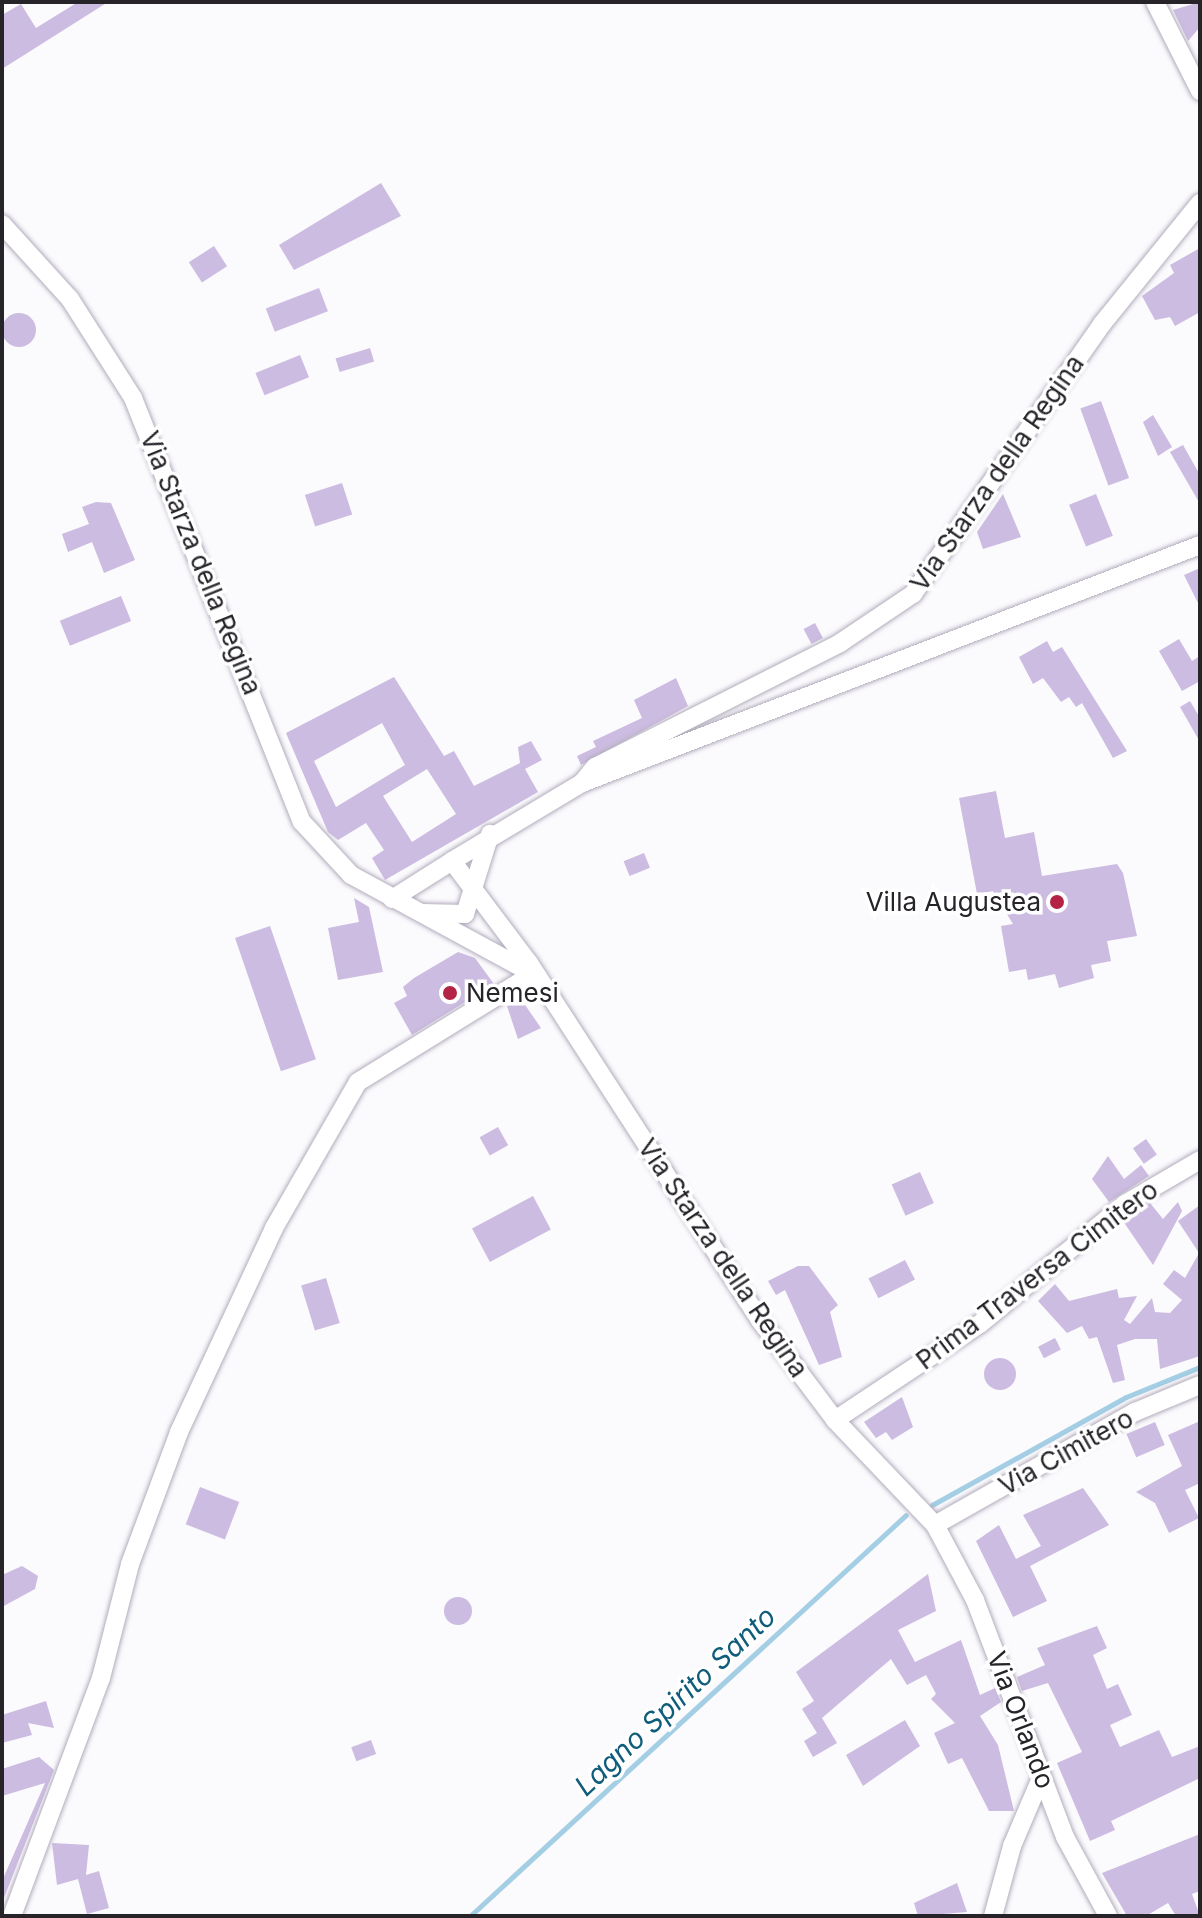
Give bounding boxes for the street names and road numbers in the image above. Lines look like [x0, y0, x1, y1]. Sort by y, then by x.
street label: Via Starza della Regina [904, 349, 1090, 597]
street label: Via Starza della Regina [134, 427, 268, 699]
street label: Via Starza della Regina [631, 1133, 815, 1383]
street label: Prima Traversa Cimitero [910, 1174, 1164, 1376]
street label: Via Cimitero [993, 1402, 1139, 1502]
street label: Via Orlando [981, 1647, 1061, 1793]

